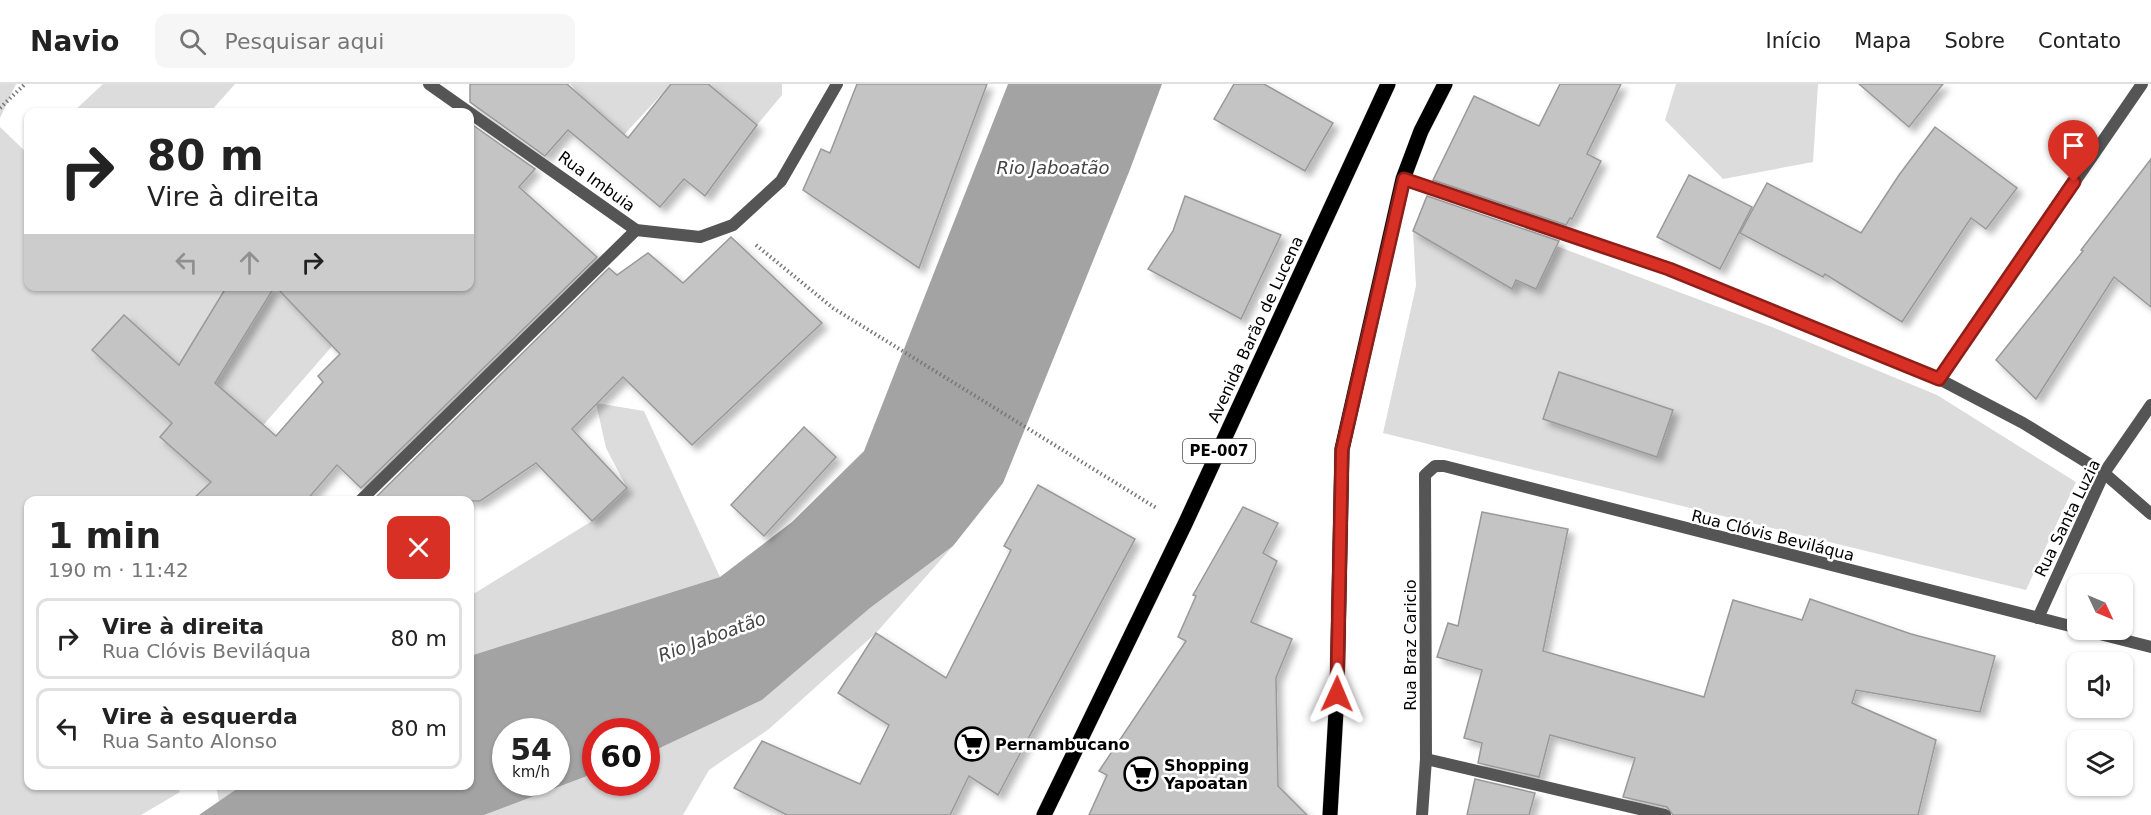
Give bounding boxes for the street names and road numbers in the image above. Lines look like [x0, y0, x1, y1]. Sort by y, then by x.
street label: Rua Imbuia [555, 147, 639, 216]
street label: Avenida Barão de Lucena [1204, 233, 1307, 425]
road number: PE-007 [1183, 439, 1255, 463]
street label: Rua Santa Luzia [2031, 456, 2104, 580]
street label: Rua Clóvis Beviláqua [1689, 506, 1856, 565]
street label: Rua Braz Caricio [1401, 579, 1420, 711]

